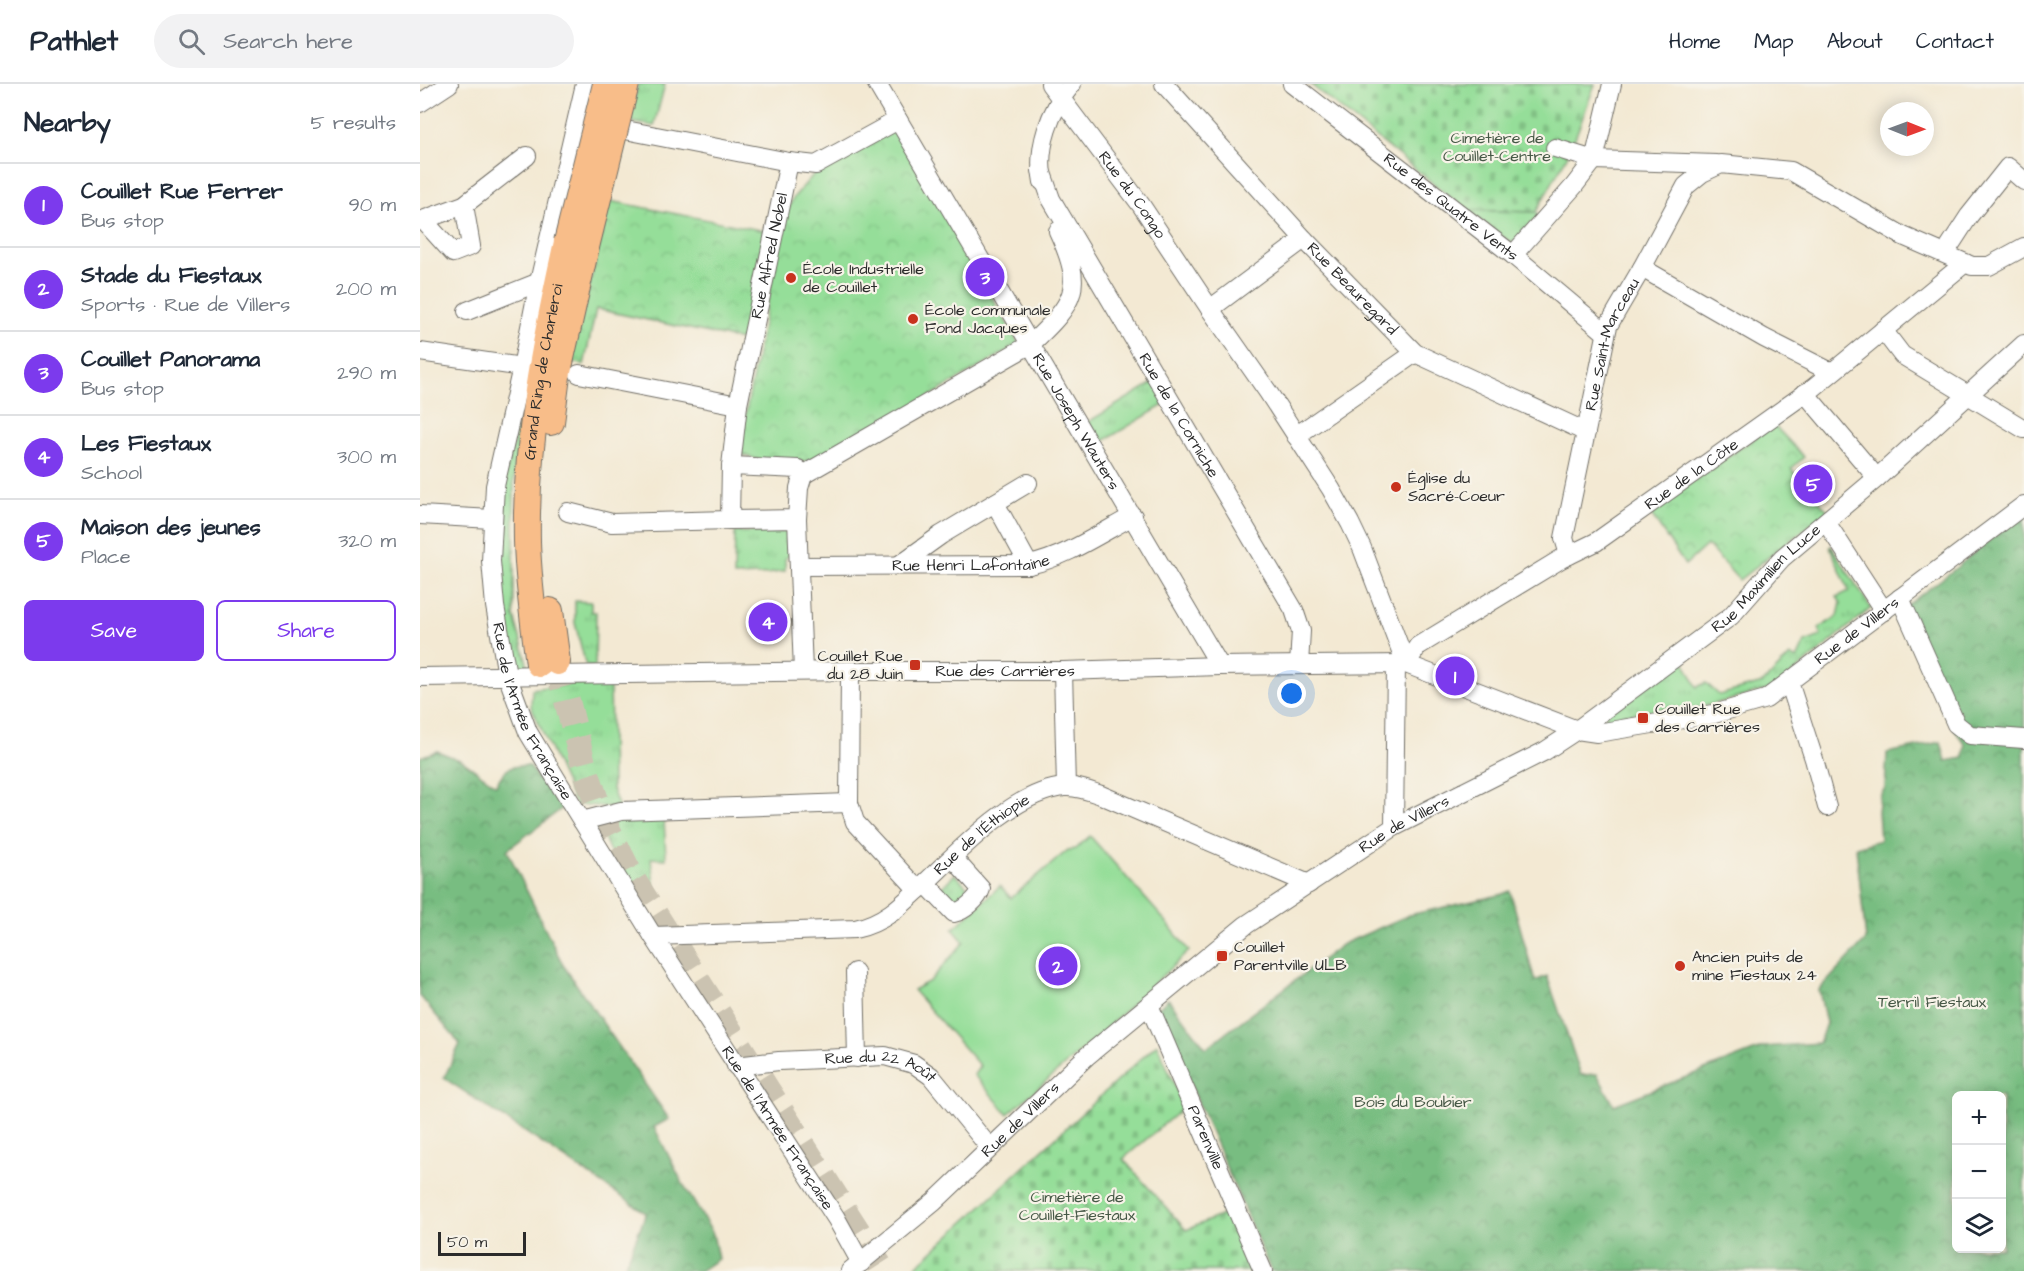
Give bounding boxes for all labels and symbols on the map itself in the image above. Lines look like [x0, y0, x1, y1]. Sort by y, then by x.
north arrow [1880, 102, 1934, 156]
park label: Cimetière de Couillet-Centre [1443, 127, 1551, 167]
street label: Rue du Congo [1093, 147, 1171, 243]
street label: Rue des Quatre Vents [1379, 148, 1523, 266]
street label: Rue Alfred Nobel [745, 191, 793, 321]
street label: Rue Beauregard [1302, 237, 1403, 340]
pin: 3 [966, 254, 1004, 300]
place label: École Industrielle de Couillet [803, 258, 924, 298]
marker: École Industrielle de Couillet [784, 271, 798, 285]
street label: Rue Saint-Marceau [1580, 274, 1645, 413]
street label: Grand Ring de Charleroi [519, 281, 569, 461]
place label: École communale Fond Jacques [925, 299, 1051, 339]
marker: École communale Fond Jacques [906, 312, 920, 326]
street label: Rue Joseph Wauters [1027, 349, 1125, 494]
street label: Rue de la Corniche [1134, 349, 1224, 482]
street label: Rue de la Côte [1640, 433, 1743, 515]
pin: 5 [1794, 462, 1832, 506]
place label: Église du Sacré-Coeur [1408, 467, 1505, 507]
marker: Église du Sacré-Coeur [1389, 480, 1403, 494]
street label: Rue Maximilien Luce [1707, 519, 1826, 638]
street label: Rue Henri Lafontaine [892, 549, 1053, 577]
street label: Rue de Villers [1810, 592, 1904, 670]
pin: 4 [748, 600, 788, 644]
street label: Rue de l'Armée Française [487, 621, 578, 805]
place label: Couillet Rue du 28 Juin [817, 645, 903, 685]
pin: 1 [1436, 654, 1474, 698]
marker: Couillet Rue du 28 Juin [908, 658, 922, 672]
street label: Rue des Carrières [935, 660, 1075, 682]
your location [1277, 679, 1306, 708]
place label: Couillet Rue des Carrières [1655, 698, 1760, 738]
marker: Couillet Rue des Carrières [1636, 711, 1650, 725]
street label: Rue de l'Éthiopie [929, 788, 1034, 880]
street label: Rue de Villers [1354, 790, 1453, 858]
place label: Couillet Parentville ULB [1234, 936, 1347, 976]
pin: 2 [1038, 944, 1078, 988]
place label: Ancien puits de mine Fiestaux 24 [1692, 946, 1817, 986]
marker: Couillet Parentville ULB [1215, 949, 1229, 963]
marker: Ancien puits de mine Fiestaux 24 [1673, 959, 1687, 973]
park label: Terril Fiestaux [1878, 991, 1987, 1013]
street label: Rue de l'Armée Française [716, 1041, 839, 1215]
street label: Rue du 22 Août [824, 1045, 943, 1087]
street label: Rue de Villers [976, 1077, 1064, 1162]
park label: Bois du Boubier [1354, 1091, 1472, 1113]
street label: Parenville [1182, 1102, 1229, 1173]
park label: Cimetière de Couillet-Fiestaux [1019, 1186, 1136, 1226]
scale bar [438, 1229, 526, 1256]

